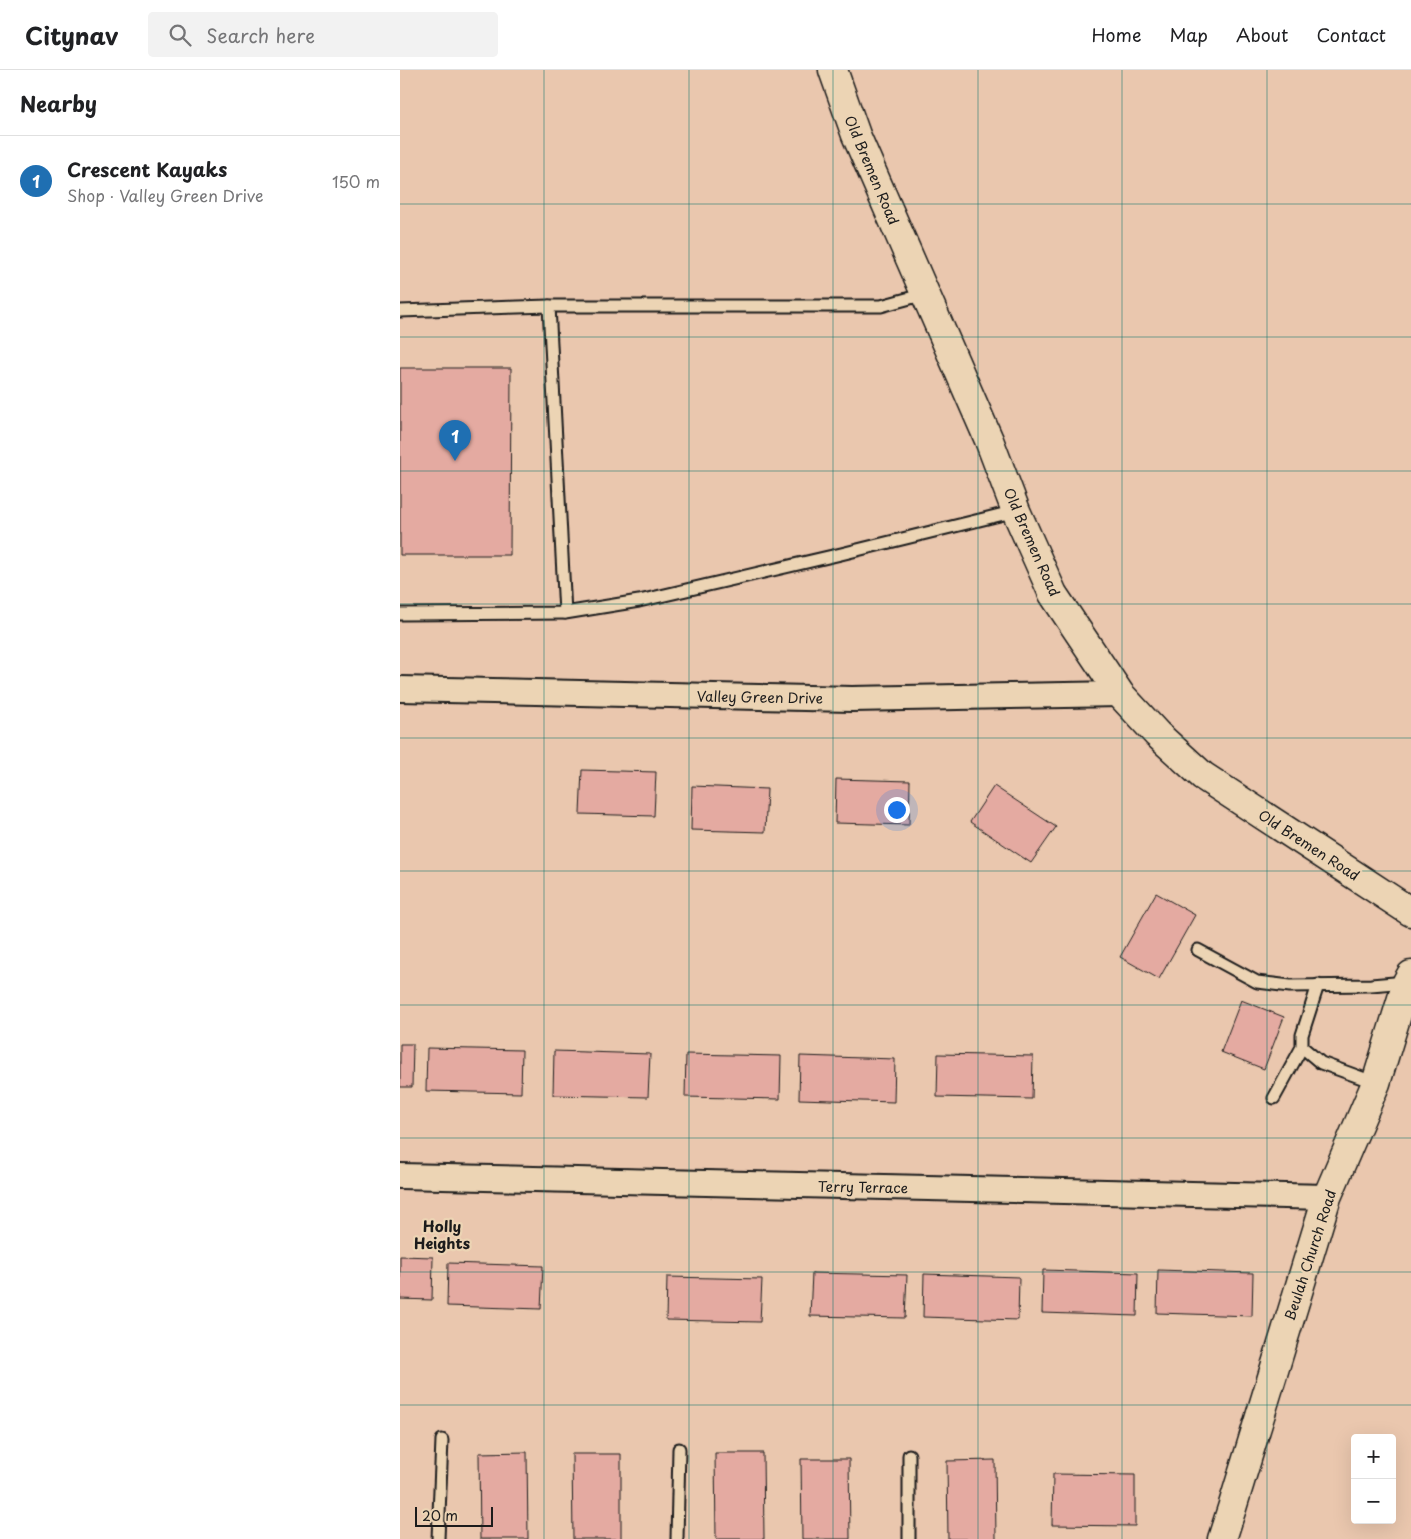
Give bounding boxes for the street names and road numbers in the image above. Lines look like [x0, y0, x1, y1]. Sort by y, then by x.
street label: Old Bremen Road [839, 112, 905, 228]
street label: Old Bremen Road [999, 484, 1065, 600]
street label: Valley Green Drive [697, 685, 823, 709]
street label: Old Bremen Road [1254, 804, 1364, 886]
street label: Terry Terrace [818, 1176, 908, 1198]
street label: Beulah Church Road [1279, 1187, 1341, 1323]

